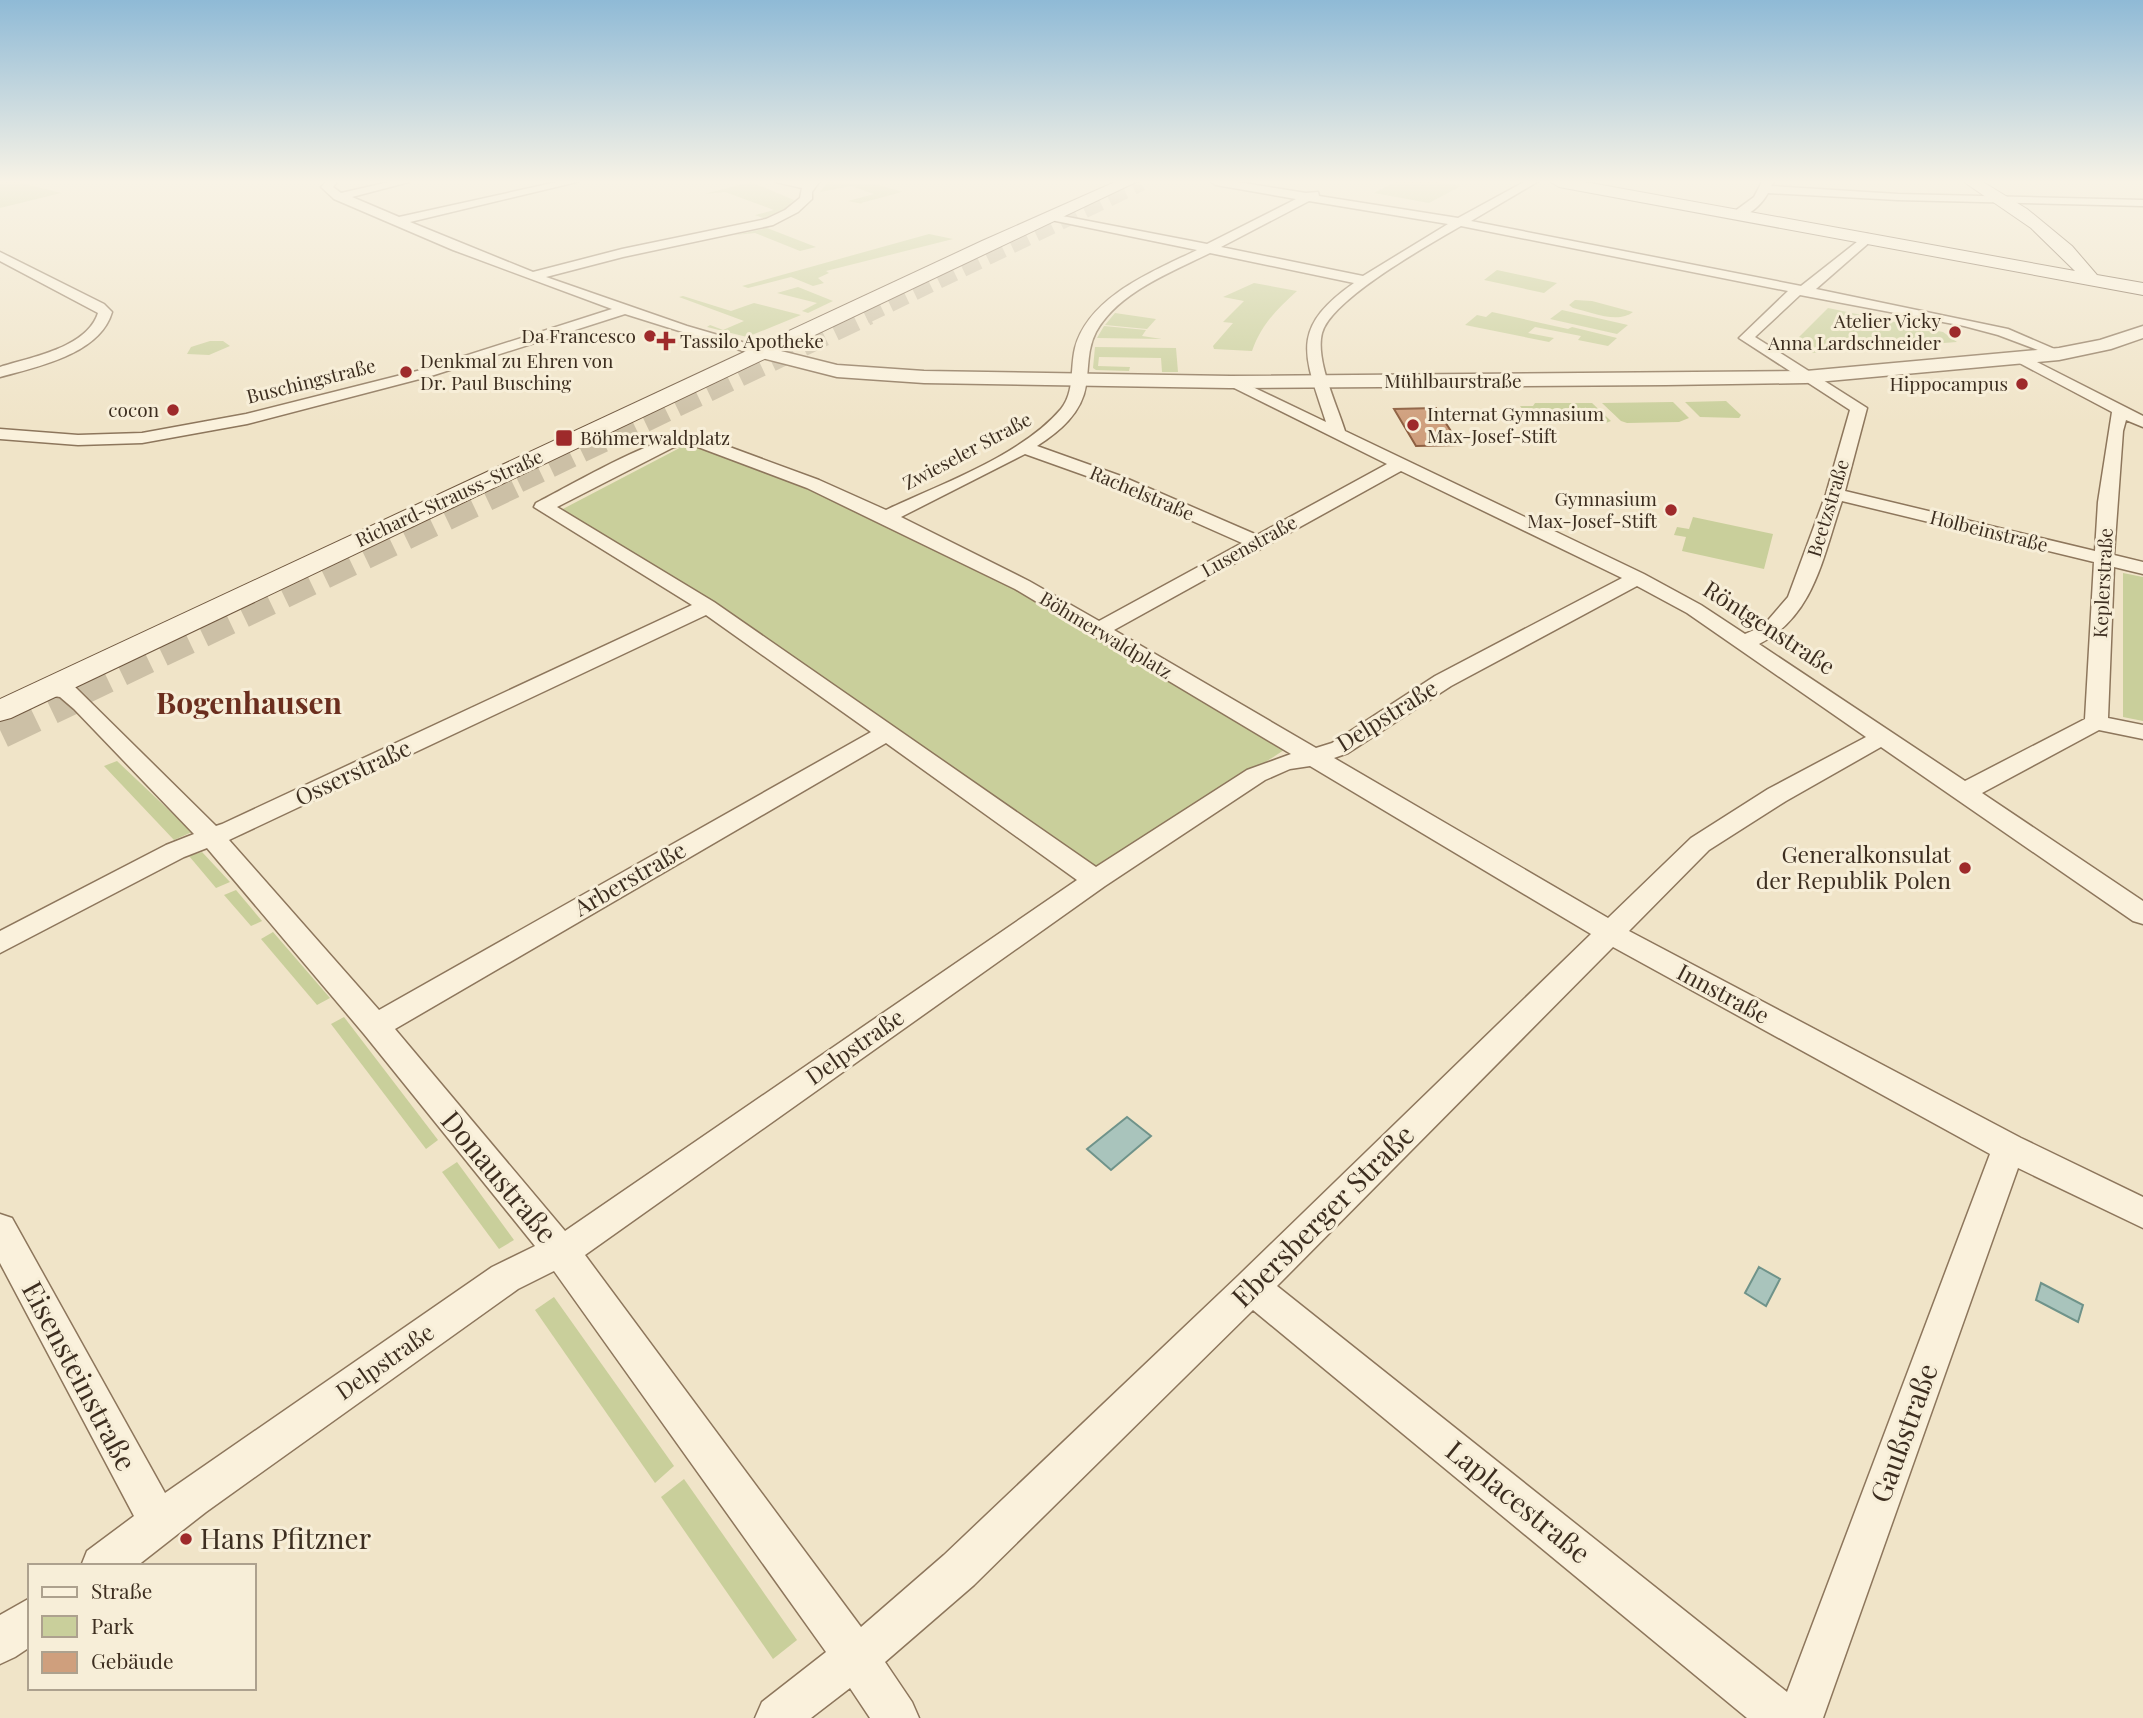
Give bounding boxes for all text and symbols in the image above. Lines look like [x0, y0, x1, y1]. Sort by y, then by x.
place label: Atelier Vicky Anna Lardschneider [1767, 307, 1942, 355]
place label: Da Francesco [521, 322, 636, 348]
marker: Atelier Vicky Anna Lardschneider [1947, 324, 1963, 340]
place label: Tassilo Apotheke [680, 327, 824, 353]
marker: Da Francesco [642, 328, 658, 344]
marker: Tassilo Apotheke [658, 333, 674, 349]
place label: Denkmal zu Ehren von Dr. Paul Busching [420, 347, 614, 395]
street label: Buschingstraße [243, 351, 378, 409]
marker: Denkmal zu Ehren von Dr. Paul Busching [398, 364, 414, 380]
street label: Mühlbaurstraße [1384, 367, 1522, 393]
place label: Hippocampus [1889, 370, 2008, 396]
marker: Hippocampus [2014, 376, 2030, 392]
place label: cocon [108, 396, 160, 422]
place label: Internat Gymnasium Max-Josef-Stift [1427, 400, 1604, 448]
marker: cocon [165, 402, 181, 418]
street label: Zwieseler Straße [898, 405, 1035, 495]
marker: Internat Gymnasium Max-Josef-Stift [1405, 417, 1421, 433]
place label: Böhmerwaldplatz [580, 424, 730, 450]
marker: Böhmerwaldplatz [554, 428, 574, 448]
street label: Richard-Strauss-Straße [351, 442, 547, 552]
street label: Beetzstraße [1800, 456, 1854, 560]
street label: Rachelstraße [1086, 458, 1199, 526]
place label: Gymnasium Max-Josef-Stift [1527, 485, 1657, 533]
marker: Gymnasium Max-Josef-Stift [1663, 502, 1679, 518]
street label: Holbeinstraße [1928, 503, 2051, 557]
street label: Lusenstraße [1196, 508, 1301, 582]
street label: Keplerstraße [2086, 527, 2118, 639]
street label: Röntgenstraße [1698, 573, 1842, 681]
street label: Böhmerwaldplatz [1035, 584, 1178, 684]
street label: Delpstraße [1330, 672, 1442, 758]
district label: Bogenhausen [156, 682, 342, 722]
street label: Osserstraße [289, 731, 415, 812]
street label: Arberstraße [567, 833, 691, 923]
place label: Generalkonsulat der Republik Polen [1756, 838, 1952, 895]
marker: Generalkonsulat der Republik Polen [1957, 860, 1973, 876]
street label: Innstraße [1672, 955, 1775, 1030]
street label: Delpstraße [799, 1001, 909, 1091]
street label: Donaustraße [434, 1102, 566, 1250]
street label: Ebersberger Straße [1223, 1116, 1421, 1314]
street label: Eisensteinstraße [15, 1274, 146, 1476]
street label: Delpstraße [329, 1316, 439, 1406]
street label: Gaußstraße [1860, 1358, 1945, 1507]
street label: Laplacestraße [1439, 1431, 1599, 1571]
place label: Hans Pfitzner [200, 1519, 372, 1556]
marker: Hans Pfitzner [178, 1531, 194, 1547]
legend [28, 1564, 256, 1690]
text: Straße [91, 1576, 152, 1604]
text: Park [91, 1611, 135, 1639]
text: Gebäude [91, 1646, 174, 1674]

